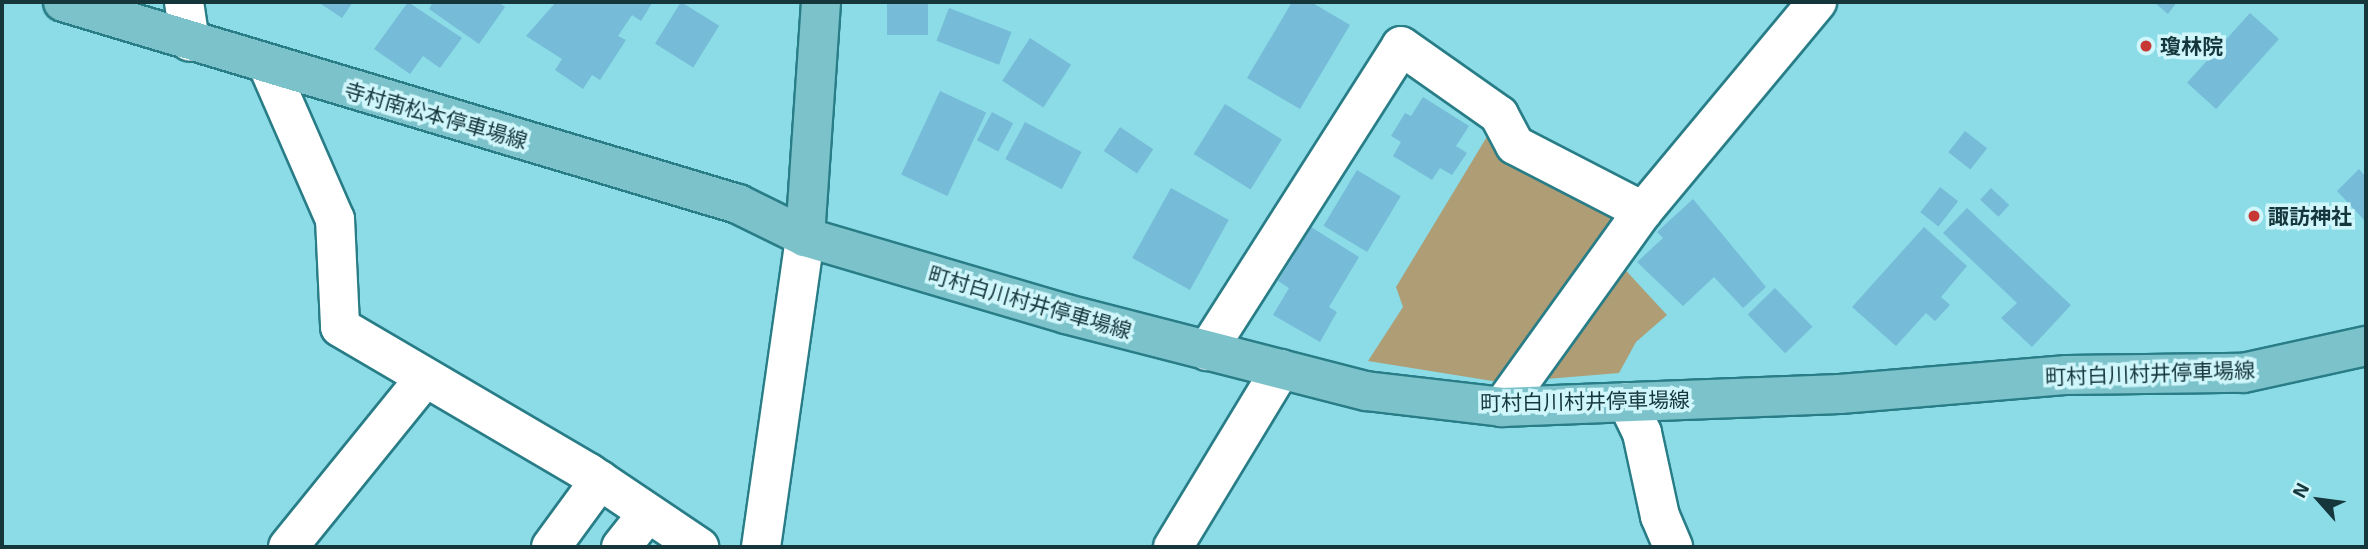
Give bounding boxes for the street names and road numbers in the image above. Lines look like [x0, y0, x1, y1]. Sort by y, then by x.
street label: 寺村南松本停車場線 [342, 77, 530, 153]
street label: 町村白川村井停車場線 [926, 261, 1134, 343]
street label: 町村白川村井停車場線 [2045, 357, 2255, 389]
street label: 町村白川村井停車場線 [1480, 387, 1690, 415]

